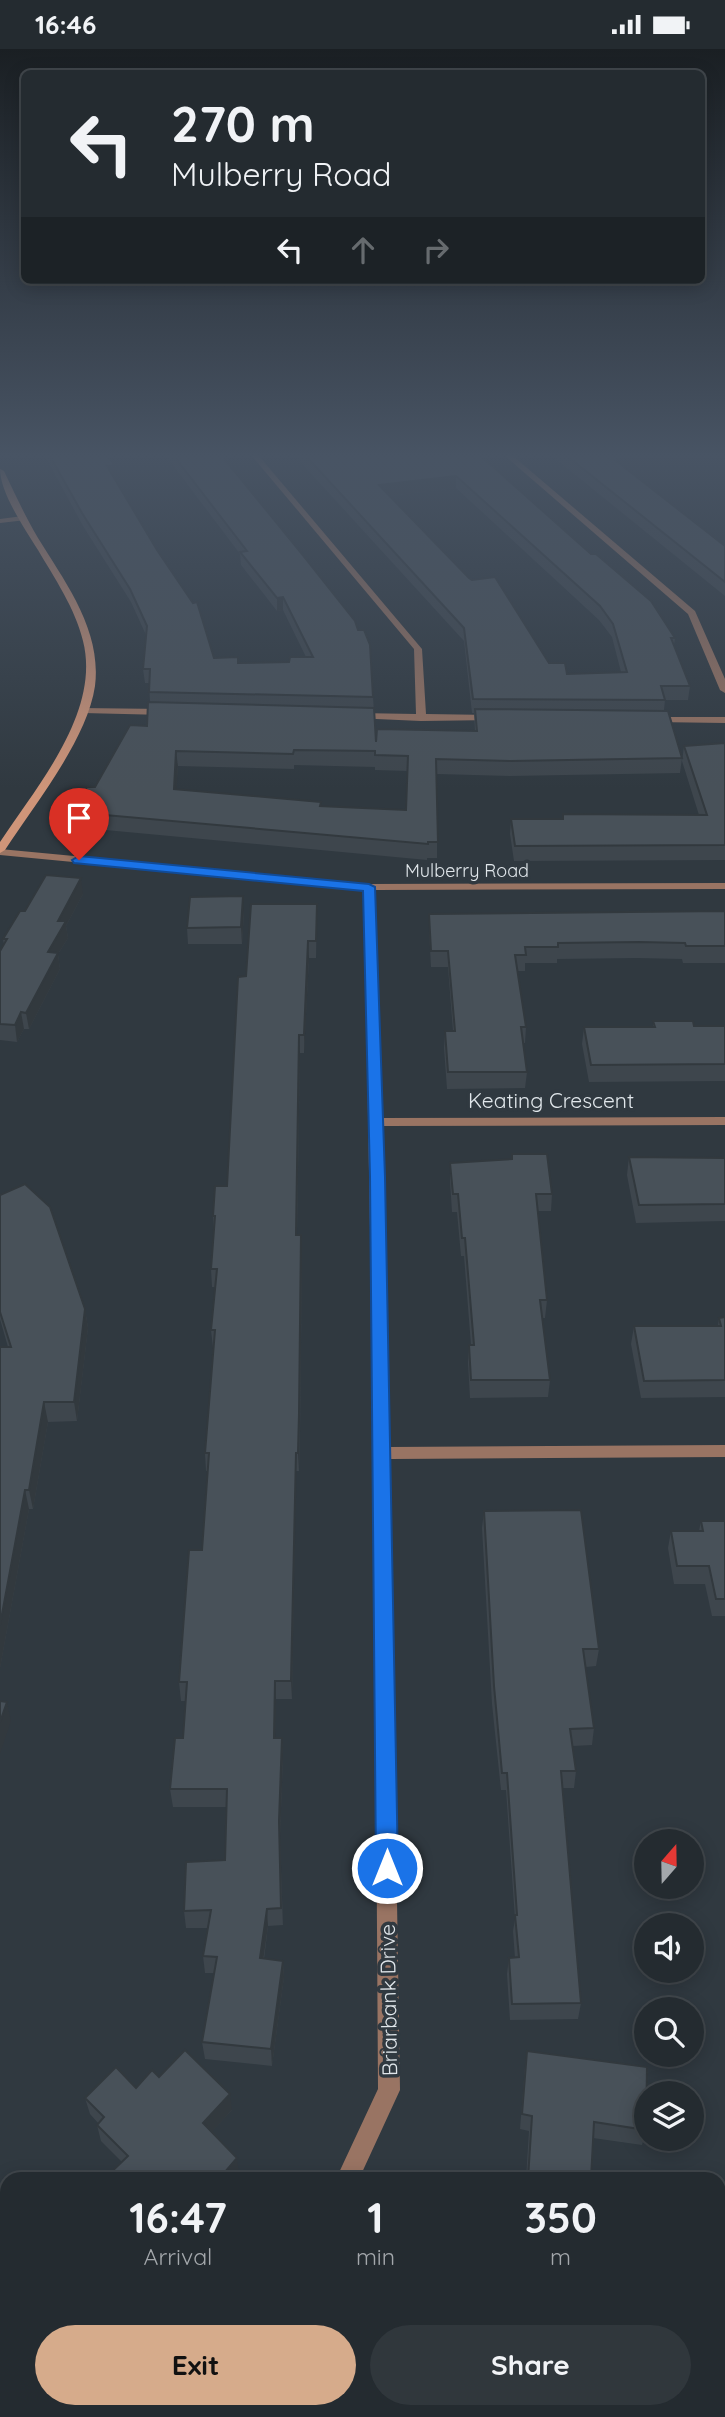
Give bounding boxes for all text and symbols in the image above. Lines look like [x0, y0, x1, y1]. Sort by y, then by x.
text: 16:46 [35, 8, 96, 41]
text: 270 m [171, 93, 315, 154]
icon: left [56, 98, 147, 189]
text: Mulberry Road [171, 154, 391, 194]
icon: left [271, 231, 309, 269]
icon: ahead [344, 231, 382, 269]
icon: right [417, 231, 455, 269]
pin [49, 788, 109, 860]
icon: arrive [60, 799, 98, 837]
street label: Mulberry Road [405, 859, 529, 882]
street label: Keating Crescent [468, 1087, 634, 1113]
north arrow [634, 1829, 704, 1899]
map controls [634, 1829, 704, 2151]
position arrow [350, 1831, 424, 1905]
button: sound [634, 1913, 704, 1983]
street label: Briarbank Drive [374, 1924, 402, 2076]
button: search [634, 1997, 704, 2067]
button: layers [634, 2081, 704, 2151]
text: 16:47 [129, 2191, 227, 2244]
text: 1 [367, 2191, 384, 2244]
text: 350 [524, 2191, 597, 2244]
text: Arrival [144, 2242, 212, 2271]
text: min [356, 2242, 395, 2271]
text: m [550, 2242, 571, 2271]
button: Exit [35, 2325, 356, 2405]
button: Share [370, 2325, 691, 2405]

